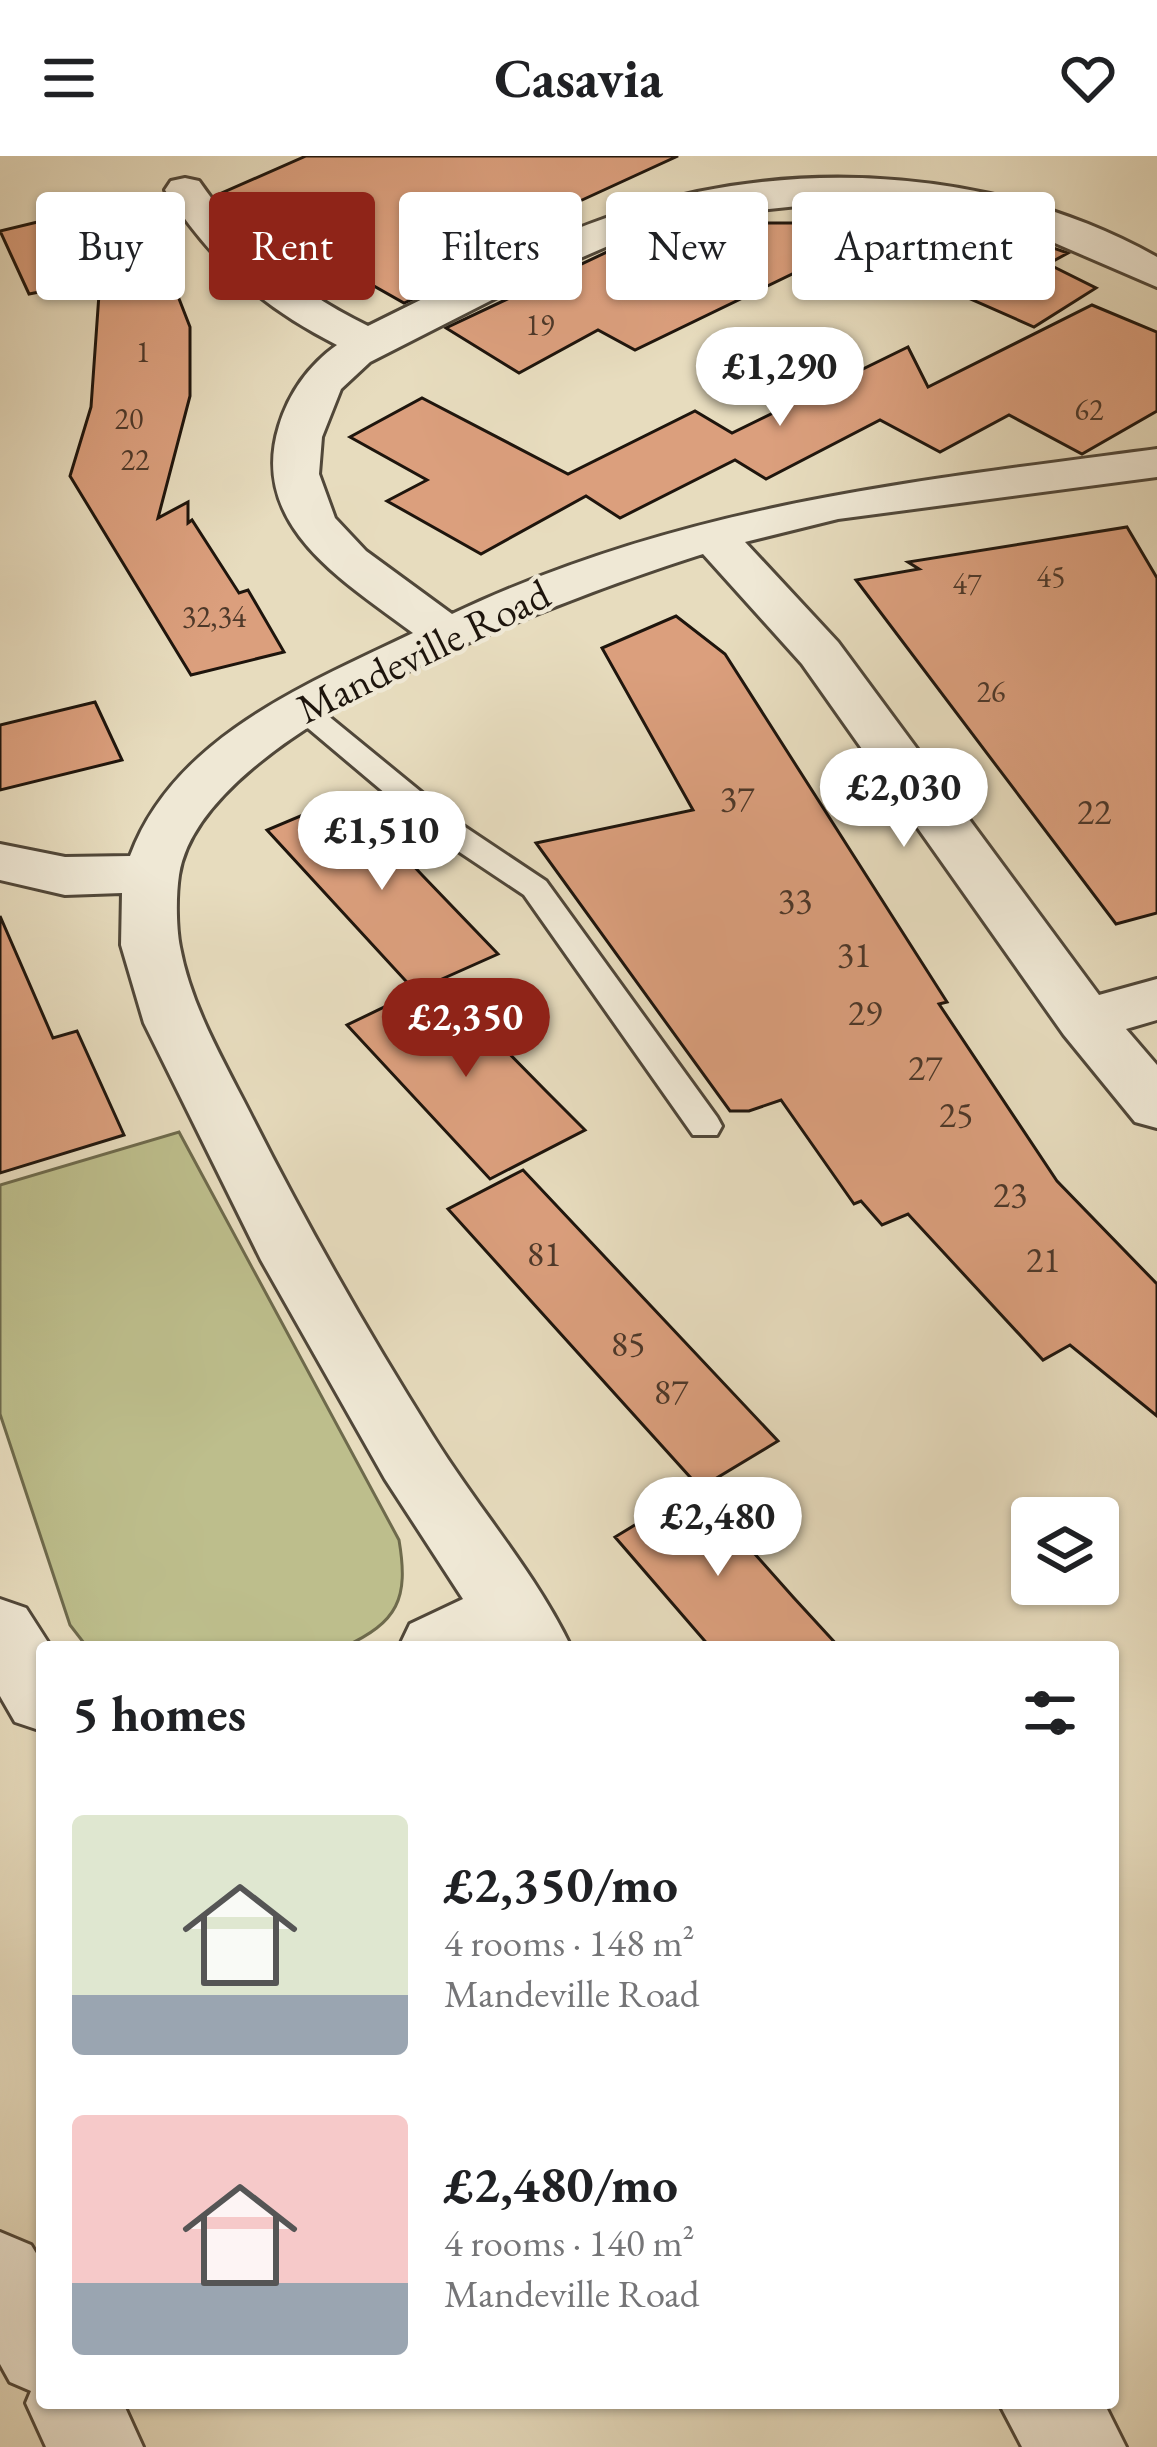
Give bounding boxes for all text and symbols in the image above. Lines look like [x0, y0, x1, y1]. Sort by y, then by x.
text: Casavia [494, 43, 663, 113]
icon: menu [36, 45, 102, 111]
icon: heart [1055, 45, 1121, 111]
chip: Buy [36, 192, 185, 300]
chip: Rent [209, 192, 375, 300]
chip: Filters [399, 192, 582, 300]
chip: New [606, 192, 768, 300]
chip: Apartment [792, 192, 1055, 300]
house number: 19 [526, 305, 554, 344]
pin: £1,290 [682, 327, 878, 429]
house number: 1 [136, 332, 150, 371]
text: £1,290 [723, 340, 837, 391]
house number: 62 [1075, 390, 1104, 429]
house number: 20 [115, 399, 143, 438]
house number: 22 [121, 440, 150, 479]
house number: 45 [1037, 557, 1065, 596]
house number: 47 [953, 564, 982, 603]
street label: Mandeville Road [287, 566, 559, 736]
house number: 32,34 [182, 597, 247, 636]
house number: 26 [977, 672, 1005, 711]
pin: £2,030 [806, 748, 1002, 850]
text: £2,030 [847, 761, 961, 812]
house number: 37 [720, 775, 755, 822]
house number: 22 [1077, 788, 1111, 835]
pin: £1,510 [284, 791, 480, 893]
text: £1,510 [325, 804, 439, 855]
house number: 33 [778, 877, 812, 924]
house number: 31 [837, 931, 871, 978]
pin: £2,350 [368, 978, 564, 1080]
house number: 29 [848, 989, 882, 1036]
text: £2,350 [409, 991, 523, 1042]
house number: 27 [908, 1044, 943, 1091]
house number: 25 [939, 1091, 973, 1138]
house number: 23 [993, 1171, 1027, 1218]
house number: 81 [527, 1230, 561, 1277]
house number: 21 [1026, 1236, 1060, 1283]
house number: 85 [611, 1320, 645, 1367]
house number: 87 [654, 1368, 689, 1415]
pin: £2,480 [620, 1477, 816, 1579]
text: £2,480 [661, 1490, 775, 1541]
map controls [1011, 1497, 1119, 1605]
button: layers [1011, 1497, 1119, 1605]
text: 5 homes [72, 1680, 246, 1746]
icon: filters [1017, 1680, 1083, 1746]
text: £2,350/mo [444, 1851, 678, 1917]
icon: home [168, 1863, 312, 2007]
text: 4 rooms · 148 m² [444, 1917, 695, 1968]
text: Mandeville Road [444, 1968, 699, 2019]
text: £2,480/mo [444, 2151, 678, 2217]
icon: home [168, 2163, 312, 2307]
text: 4 rooms · 140 m² [444, 2217, 695, 2268]
text: Mandeville Road [444, 2268, 699, 2319]

